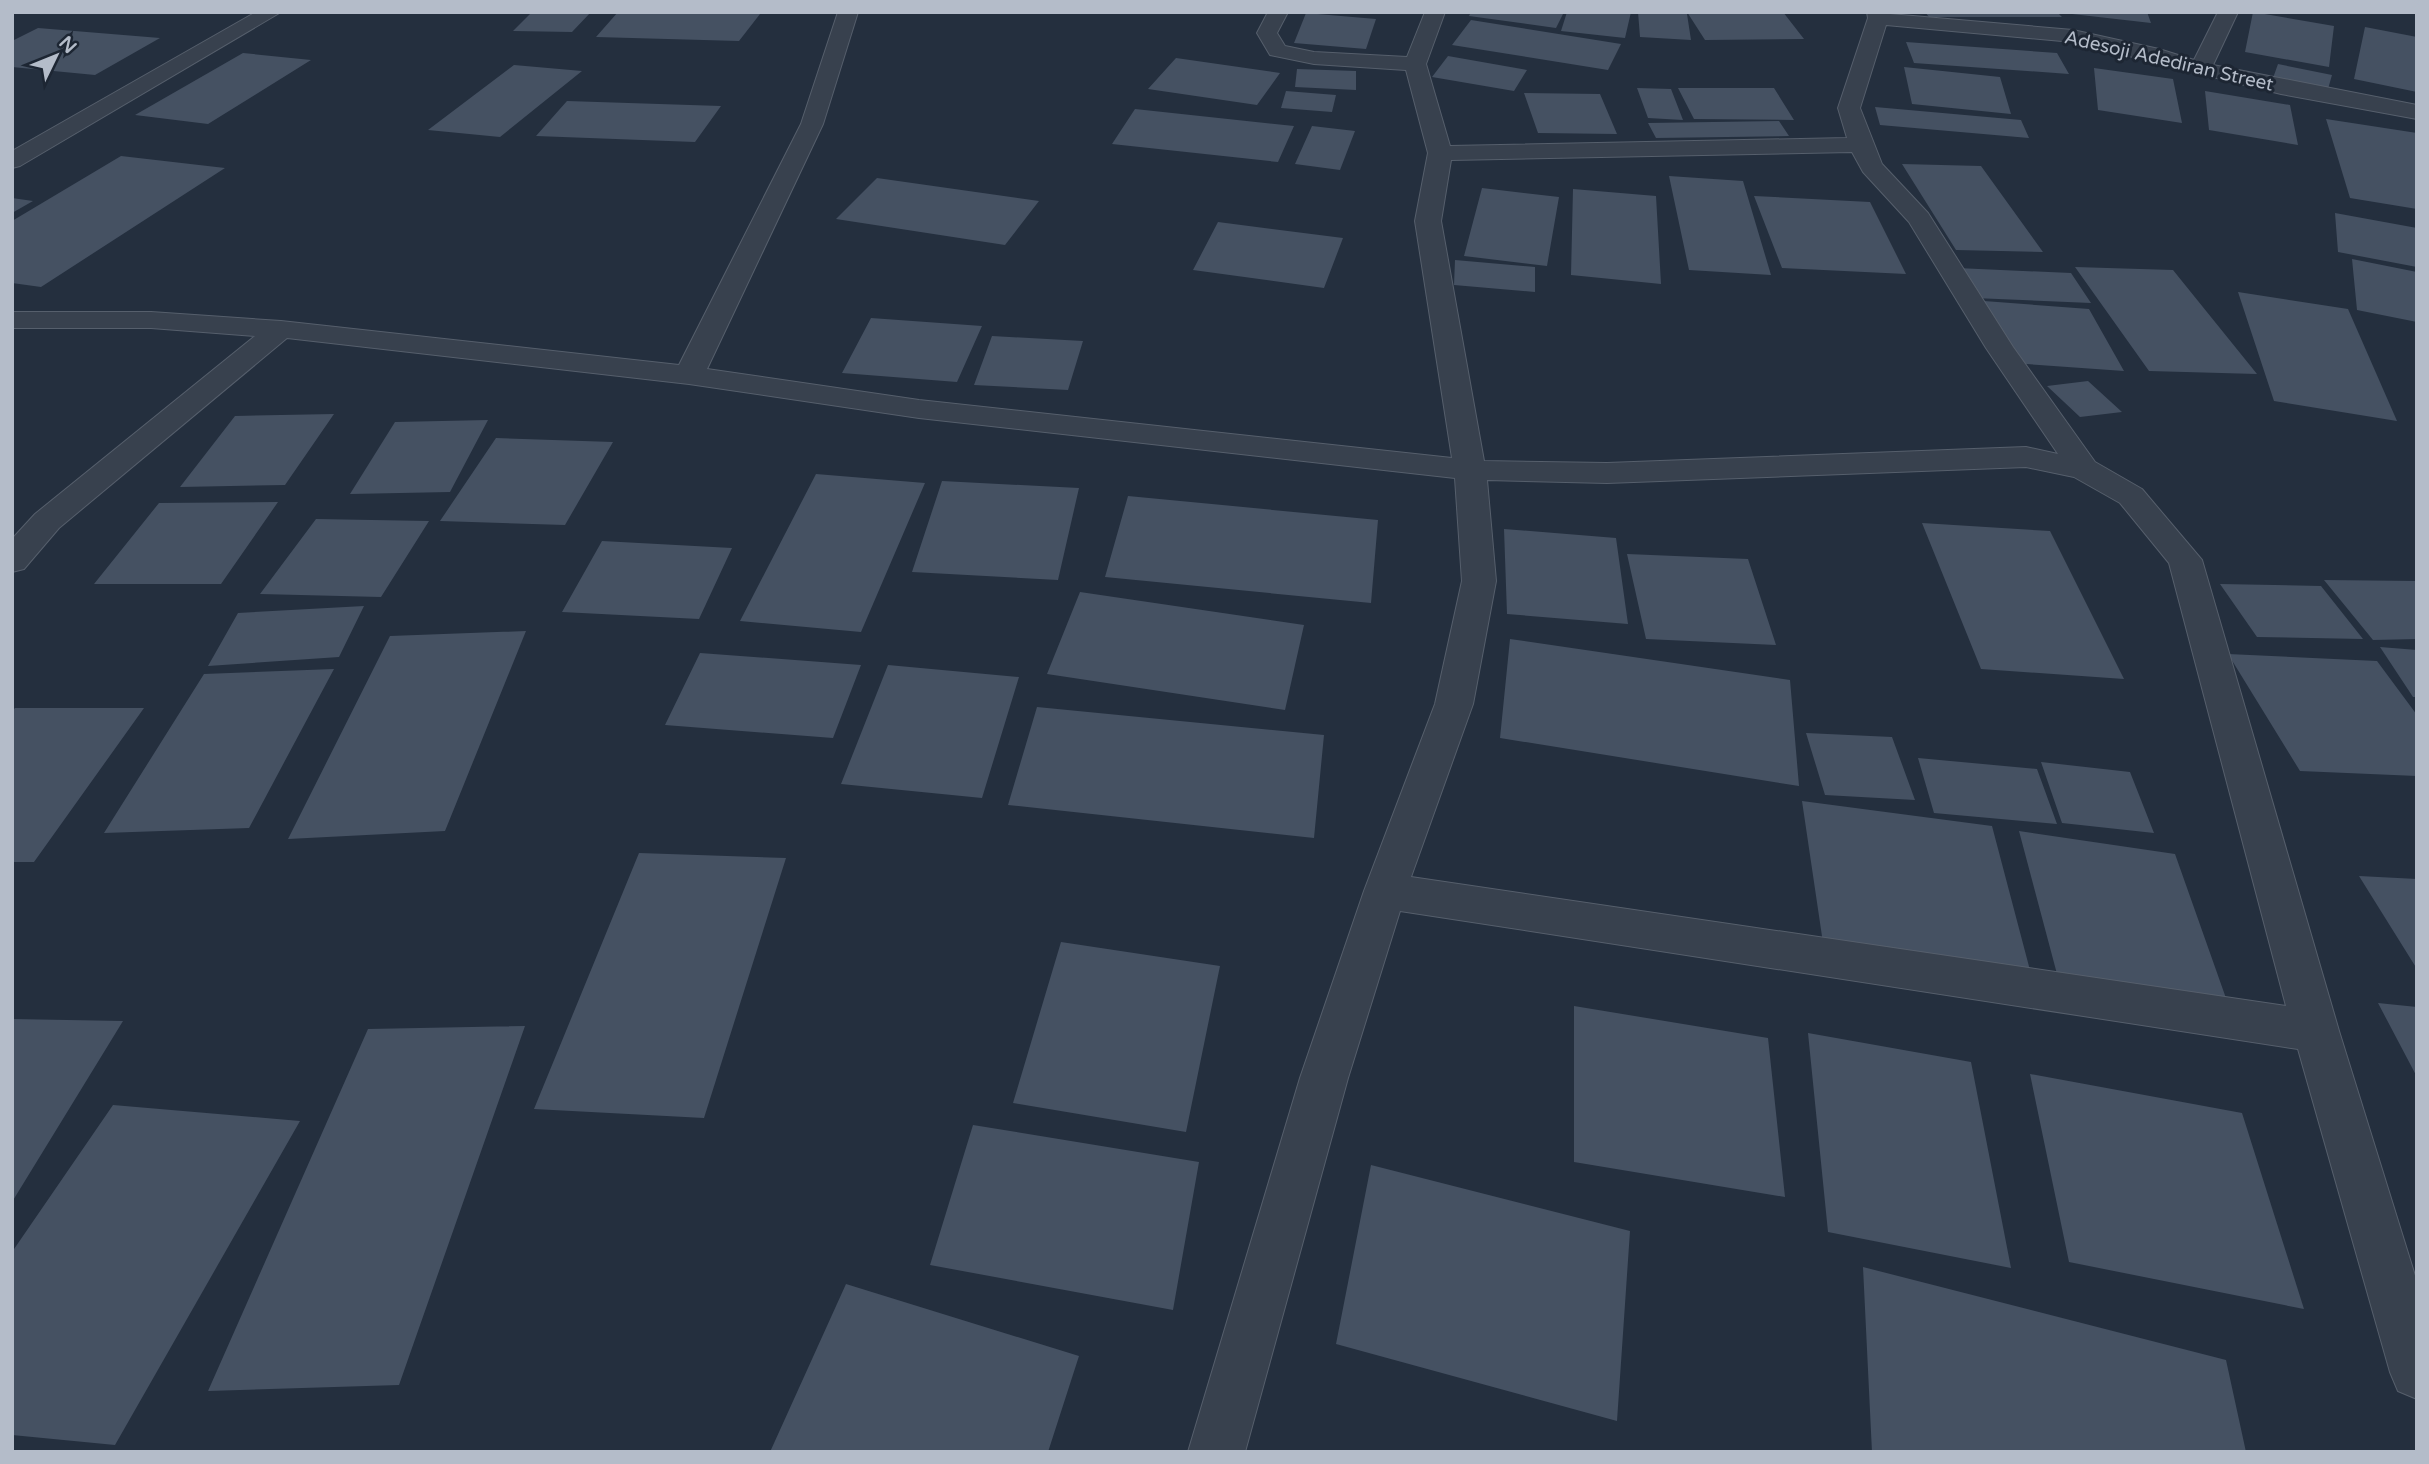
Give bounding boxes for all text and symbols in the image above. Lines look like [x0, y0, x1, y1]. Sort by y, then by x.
north arrow [21, 21, 91, 91]
street label: Adesoji Adediran Street [2062, 26, 2276, 96]
text: N [54, 32, 81, 58]

